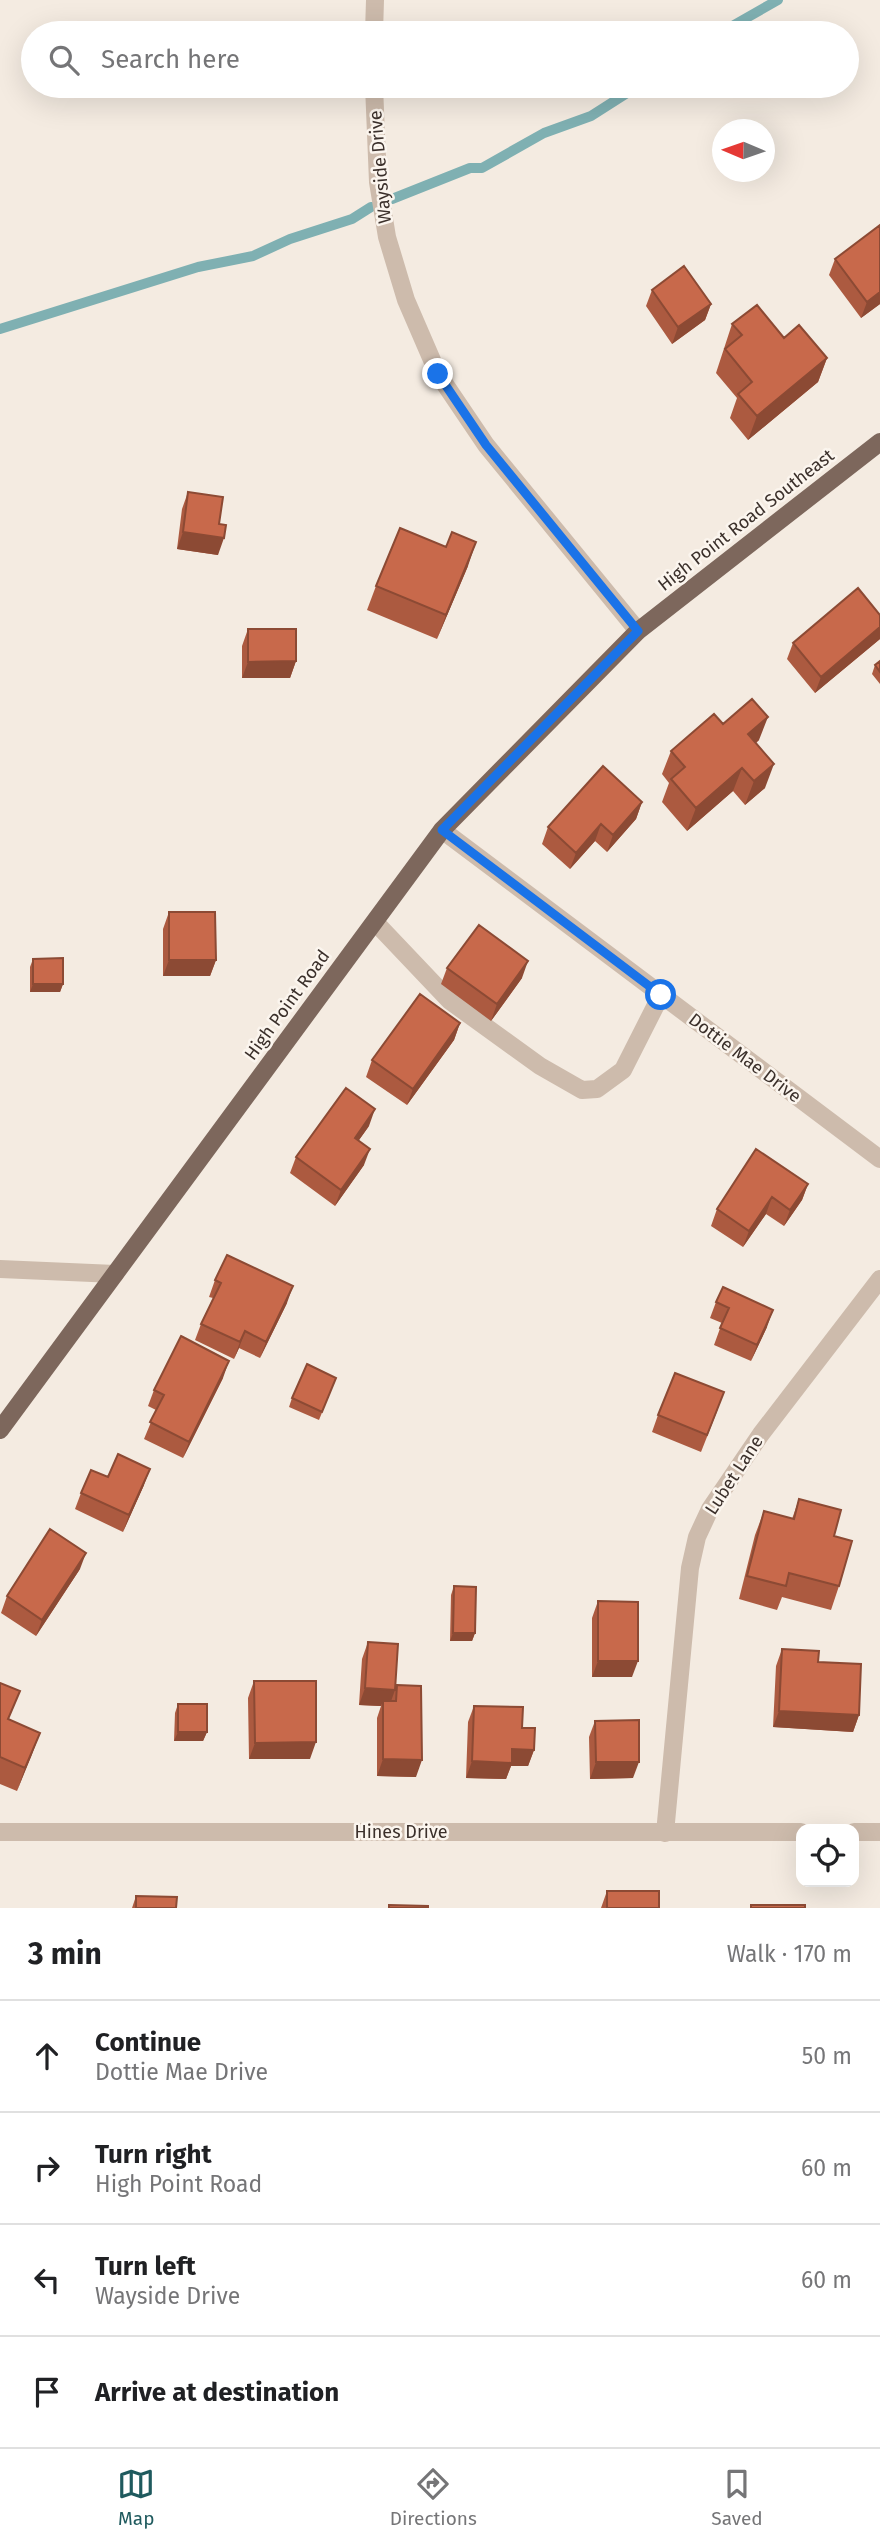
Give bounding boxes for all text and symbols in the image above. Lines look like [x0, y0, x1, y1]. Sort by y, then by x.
search box [21, 21, 859, 98]
icon: search [45, 41, 83, 79]
text: Search here [101, 44, 240, 75]
street label: Wayside Drive [364, 109, 396, 225]
north arrow [712, 119, 775, 182]
route end [422, 358, 453, 389]
street label: High Point Road Southeast [653, 444, 839, 596]
street label: High Point Road [240, 946, 334, 1064]
route start [645, 979, 676, 1010]
street label: Dottie Mae Drive [684, 1008, 806, 1108]
street label: Lubet Lane [700, 1431, 768, 1519]
street label: Hines Drive [354, 1821, 448, 1843]
map controls [796, 1824, 859, 1887]
button: locate [796, 1824, 859, 1887]
text: 3 min [28, 1936, 102, 1972]
text: Walk · 170 m [727, 1940, 852, 1968]
text: Continue [95, 2027, 201, 2058]
icon: ahead [28, 2037, 66, 2075]
text: 50 m [802, 2042, 852, 2070]
text: Dottie Mae Drive [95, 2058, 268, 2086]
text: Turn right [95, 2139, 212, 2170]
icon: right [28, 2149, 66, 2187]
text: 60 m [801, 2154, 852, 2182]
text: High Point Road [95, 2170, 262, 2198]
text: Turn left [95, 2251, 196, 2282]
icon: left [28, 2261, 66, 2299]
text: 60 m [801, 2266, 852, 2294]
text: Wayside Drive [95, 2282, 240, 2310]
icon: arrive [28, 2373, 66, 2411]
text: Arrive at destination [95, 2377, 339, 2408]
tab: Map [117, 2465, 155, 2530]
tab: Directions [390, 2465, 477, 2530]
tab: Saved [711, 2465, 763, 2530]

